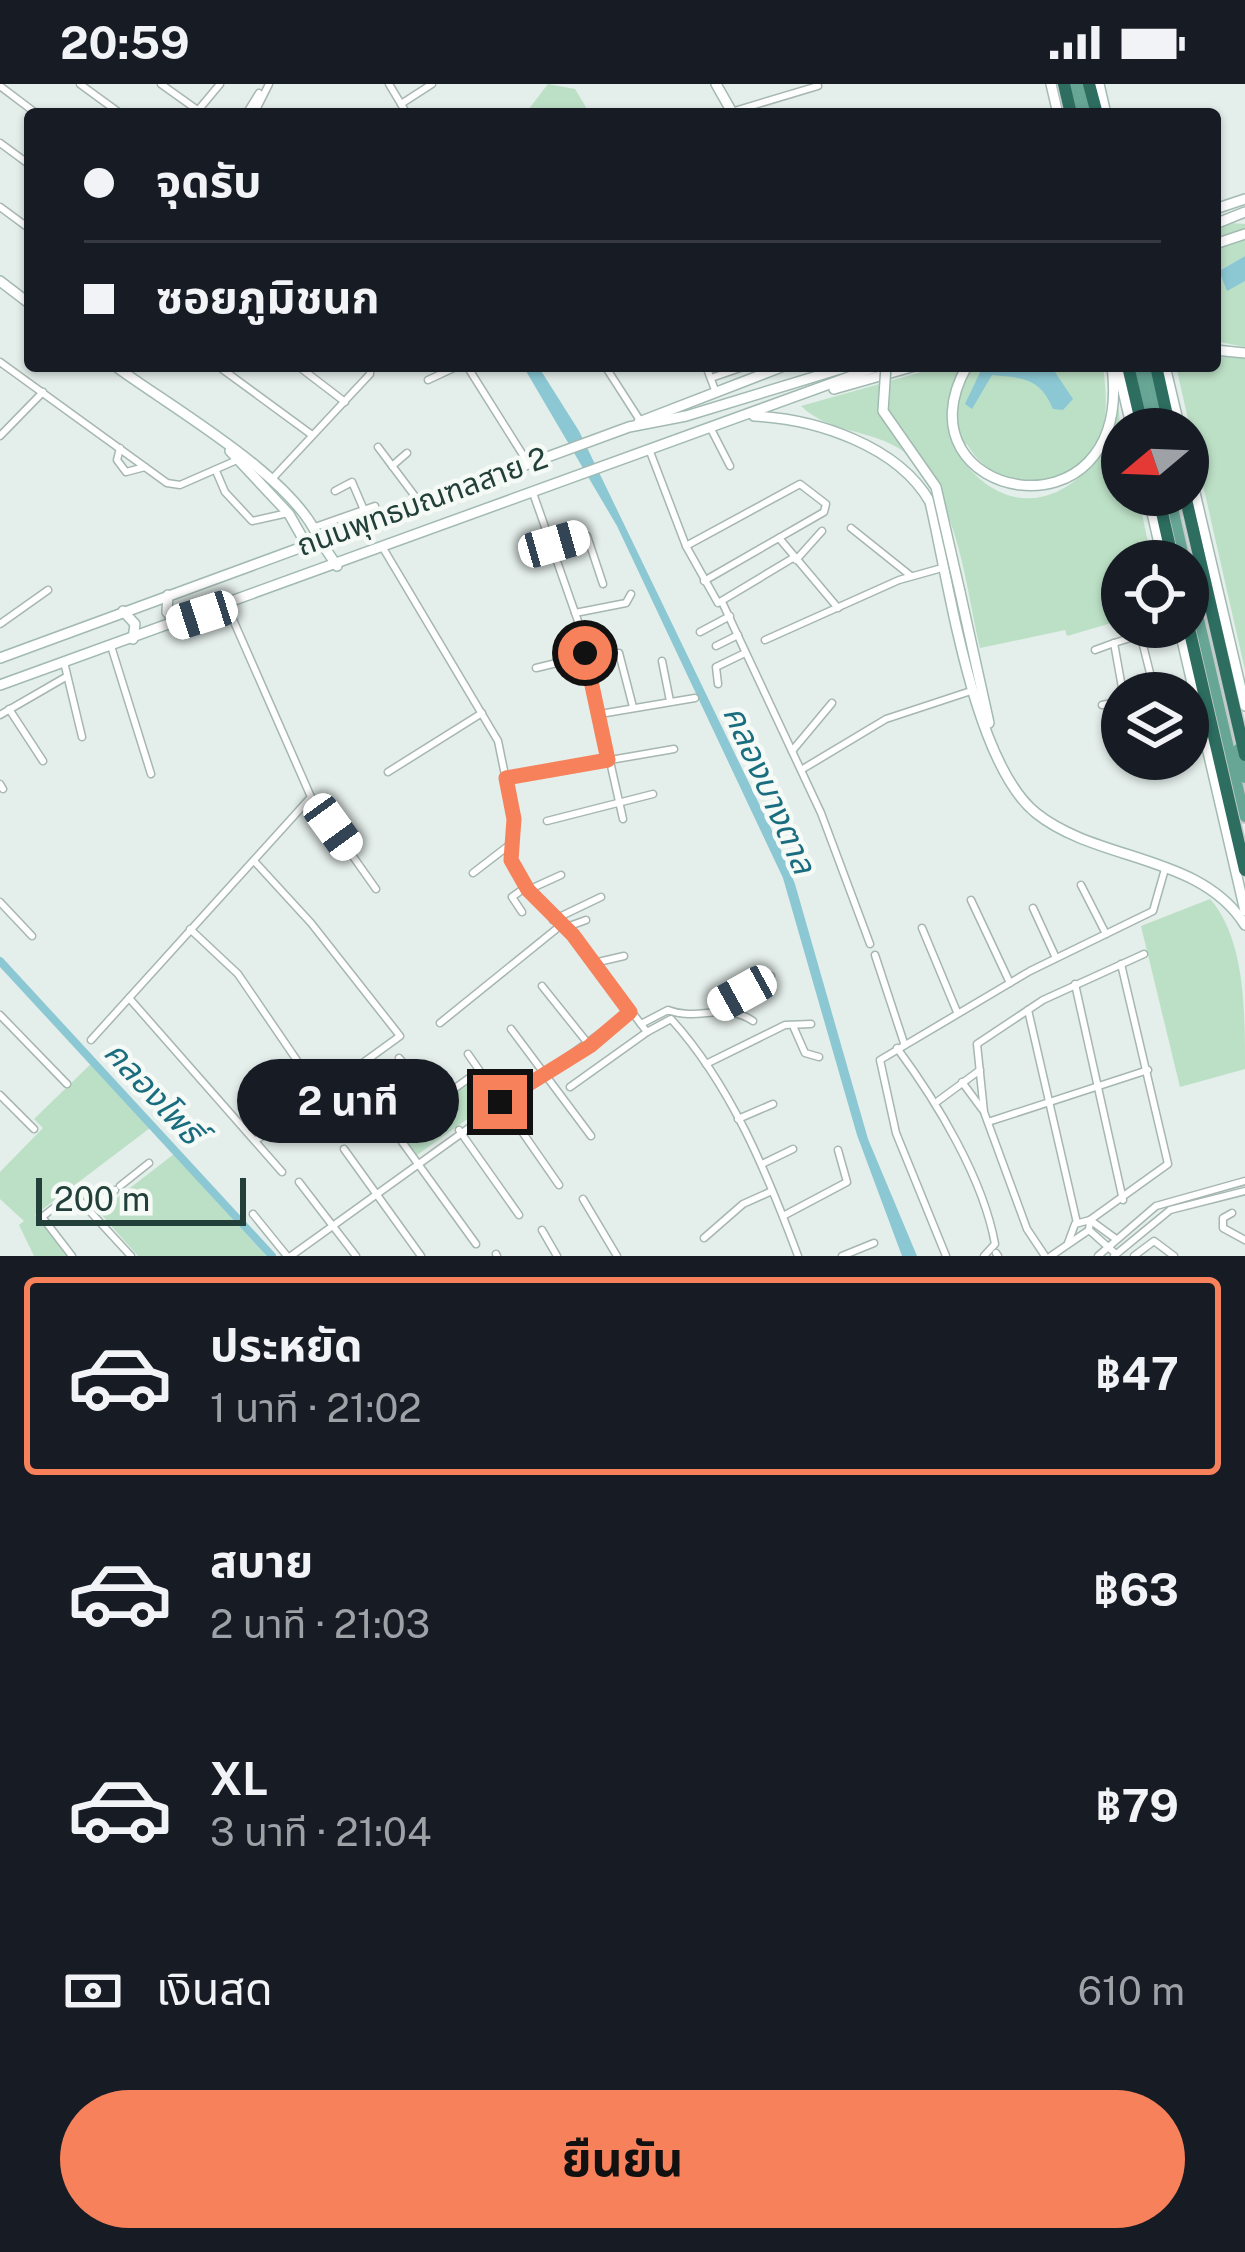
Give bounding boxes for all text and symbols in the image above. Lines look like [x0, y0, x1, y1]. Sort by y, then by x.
text: 20:59 [60, 16, 190, 69]
text: จุดรับ [156, 154, 262, 207]
text: ซอยภูมิชนก [156, 270, 380, 323]
north arrow [1101, 408, 1209, 516]
map controls [1101, 408, 1209, 780]
street label: ถนนพุทธมณฑลสาย 2 [292, 439, 553, 564]
car [514, 517, 594, 571]
button: locate [1101, 540, 1209, 648]
car [162, 587, 242, 643]
route start [558, 626, 612, 680]
button: layers [1101, 672, 1209, 780]
water label: คลองบางตาล [716, 699, 824, 880]
car [297, 787, 369, 867]
car [702, 960, 782, 1026]
water label: คลองโพธิ์ [97, 1033, 217, 1157]
callout: 2 นาที [236, 1060, 458, 1144]
route end [473, 1075, 527, 1129]
text: 2 นาที [298, 1078, 398, 1124]
scale bar [36, 1172, 246, 1225]
text: 200 m [54, 1180, 150, 1218]
text: ประหยัด [210, 1318, 363, 1371]
icon: car [66, 1322, 174, 1430]
text: ฿47 [1095, 1347, 1179, 1400]
text: 1 นาที · 21:02 [210, 1385, 422, 1431]
text: สบาย [210, 1534, 313, 1587]
icon: car [66, 1538, 174, 1646]
text: ฿63 [1093, 1563, 1179, 1616]
text: 2 นาที · 21:03 [210, 1601, 430, 1647]
text: XL [210, 1752, 268, 1805]
icon: car [66, 1754, 174, 1862]
text: ฿79 [1095, 1779, 1179, 1832]
text: 3 นาที · 21:04 [210, 1809, 431, 1855]
icon: cash [60, 1958, 126, 2024]
text: เงินสด [156, 1962, 273, 2015]
text: 610 m [1078, 1968, 1185, 2014]
button: ยืนยัน [60, 2090, 1185, 2228]

